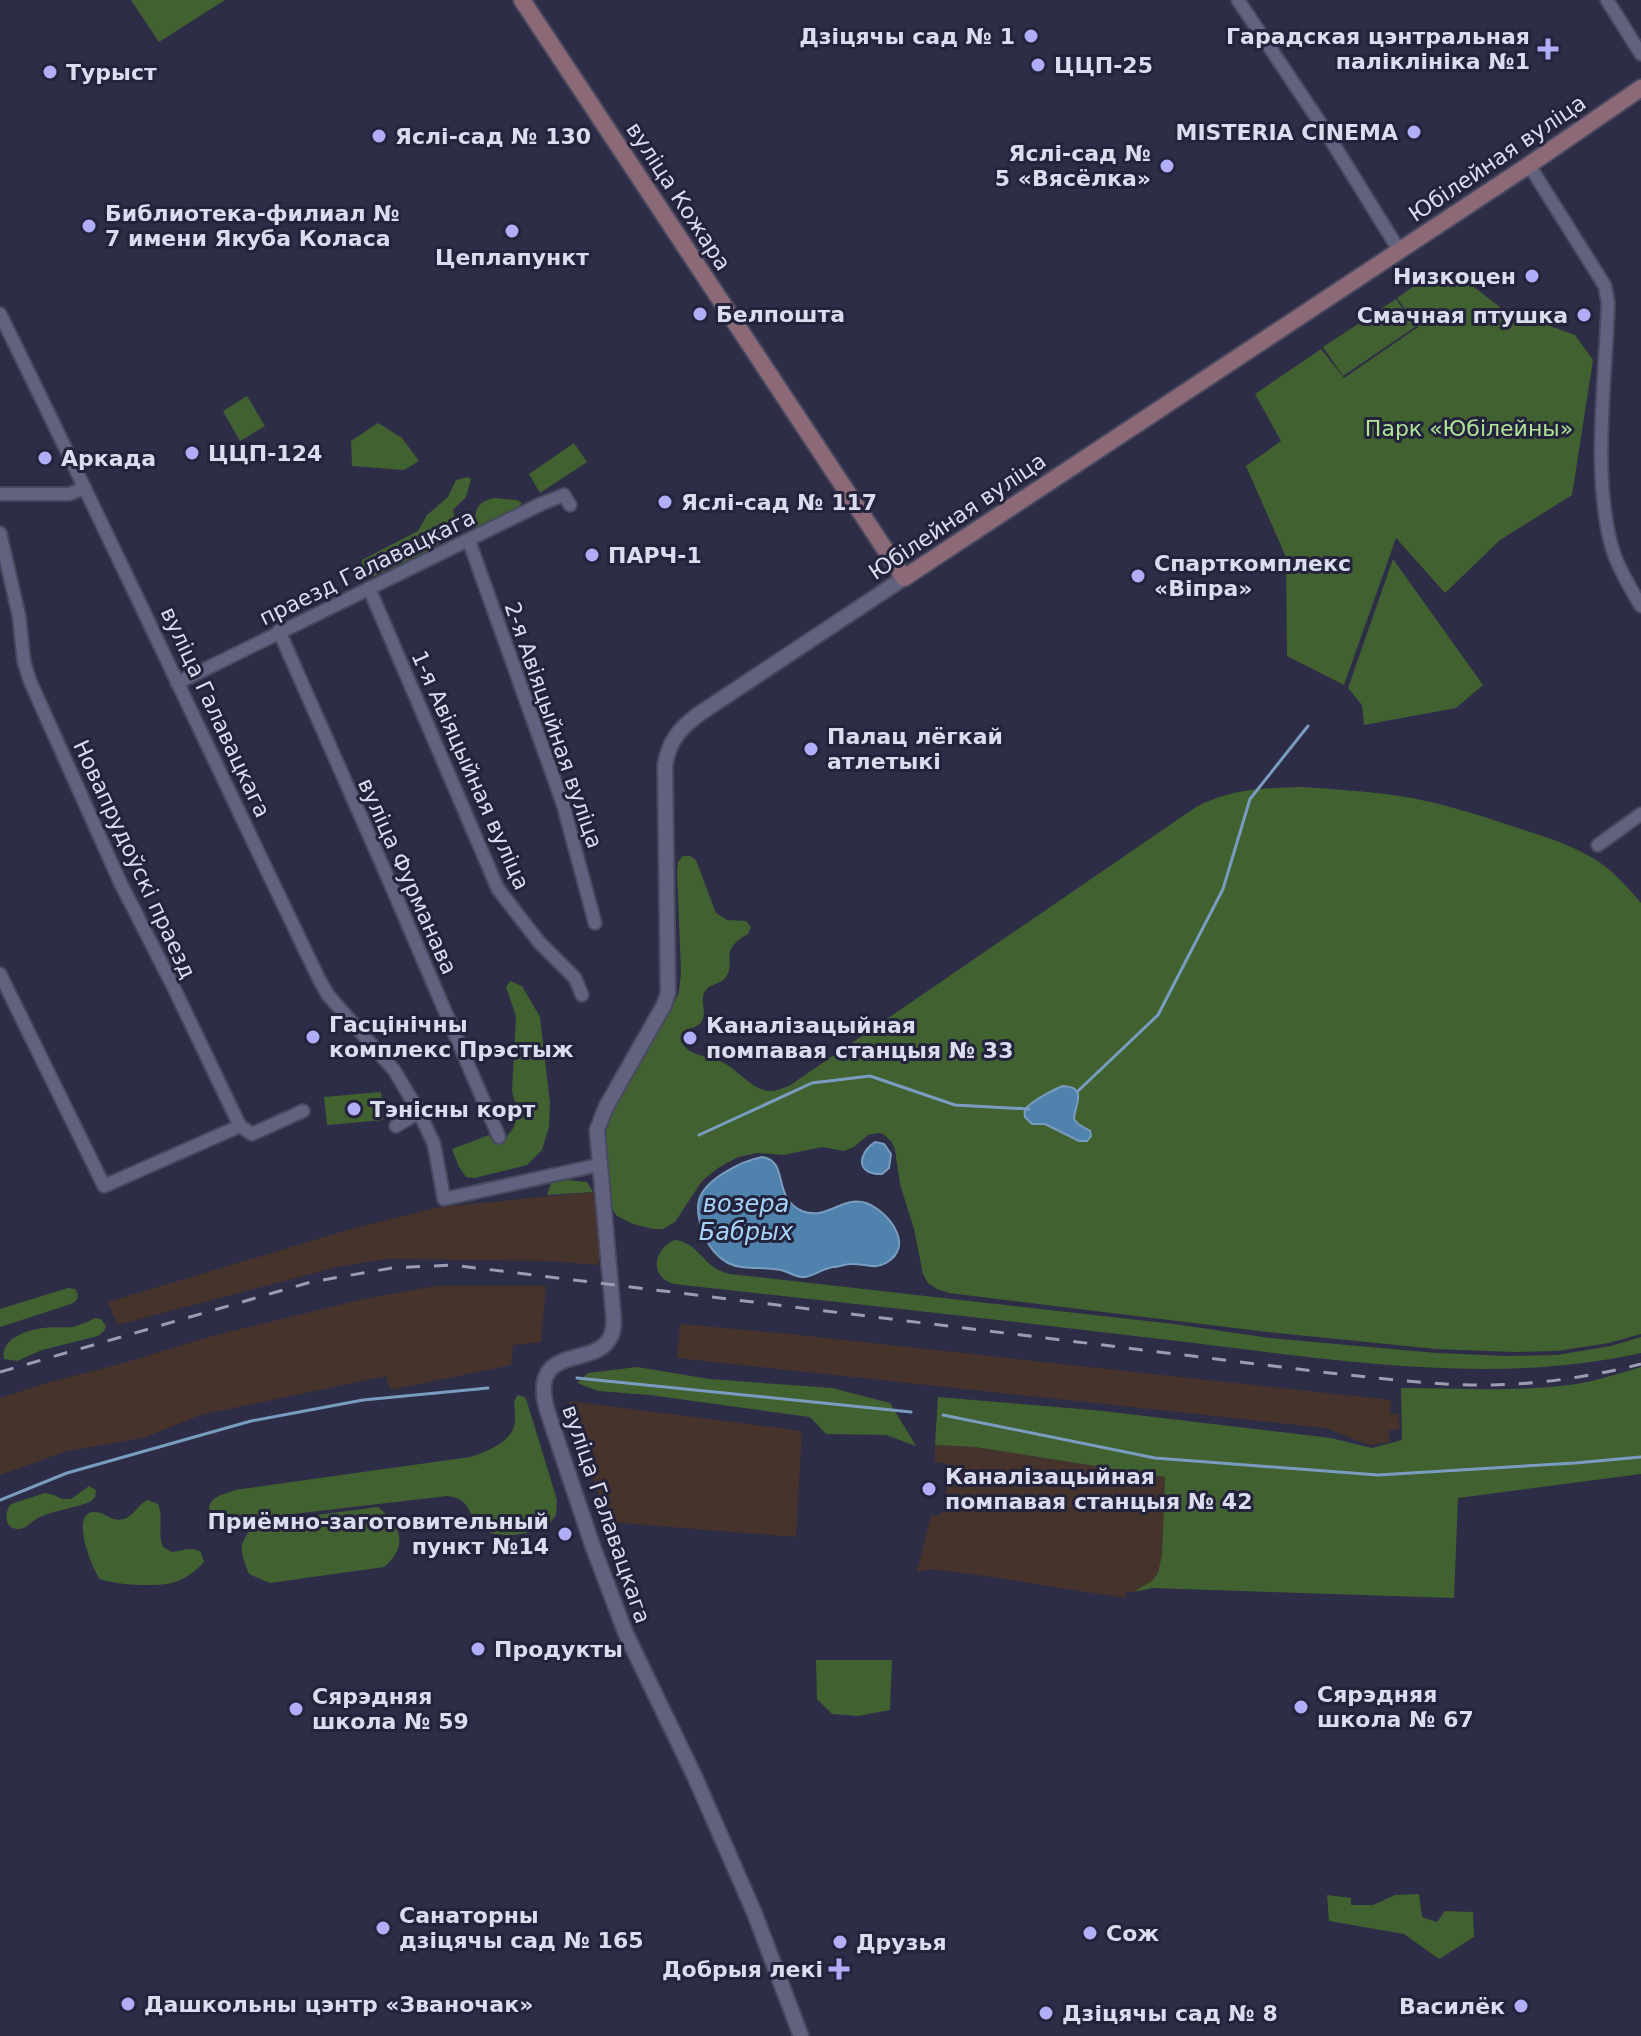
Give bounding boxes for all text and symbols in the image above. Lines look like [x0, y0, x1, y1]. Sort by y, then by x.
place label: Дзіцячы сад № 1 [799, 24, 1015, 49]
place label: Гарадская цэнтральная паліклініка №1 [1226, 24, 1530, 74]
marker: Дзіцячы сад № 1 [1022, 27, 1040, 45]
marker: Гарадская цэнтральная паліклініка №1 [1537, 38, 1559, 60]
place label: ЦЦП-25 [1054, 53, 1153, 78]
marker: ЦЦП-25 [1029, 56, 1047, 74]
place label: Турыст [66, 60, 157, 85]
marker: Турыст [41, 63, 59, 81]
street label: Юбілейная вуліца [1404, 90, 1591, 227]
street label: вуліца Кожара [621, 118, 736, 275]
place label: MISTERIA CINEMA [1176, 120, 1398, 145]
marker: MISTERIA CINEMA [1405, 123, 1423, 141]
place label: Яслі-сад № 130 [395, 124, 591, 149]
marker: Яслі-сад № 130 [370, 127, 388, 145]
place label: Яслі-сад № 5 «Вясёлка» [995, 141, 1151, 191]
marker: Яслі-сад № 5 «Вясёлка» [1158, 157, 1176, 175]
place label: Библиотека-филиал № 7 имени Якуба Коласа [105, 201, 400, 251]
marker: Библиотека-филиал № 7 имени Якуба Коласа [80, 217, 98, 235]
marker: Цеплапункт [503, 222, 521, 240]
place label: Цеплапункт [435, 245, 589, 270]
place label: Низкоцен [1393, 264, 1516, 289]
marker: Низкоцен [1523, 267, 1541, 285]
place label: Белпошта [716, 302, 845, 327]
place label: Смачная птушка [1357, 303, 1568, 328]
marker: Белпошта [691, 305, 709, 323]
marker: Смачная птушка [1575, 306, 1593, 324]
park label: Парк «Юбілейны» [1365, 416, 1573, 441]
place label: ЦЦП-124 [208, 441, 322, 466]
marker: ЦЦП-124 [183, 444, 201, 462]
place label: Аркада [61, 446, 156, 471]
street label: Юбілейная вуліца [864, 448, 1051, 585]
marker: Аркада [36, 449, 54, 467]
place label: Яслі-сад № 117 [681, 490, 877, 515]
marker: Яслі-сад № 117 [656, 493, 674, 511]
street label: праезд Галавацкага [255, 504, 479, 631]
place label: ПАРЧ-1 [608, 543, 702, 568]
marker: ПАРЧ-1 [583, 546, 601, 564]
place label: Спарткомплекс «Віпра» [1154, 551, 1351, 601]
marker: Спарткомплекс «Віпра» [1129, 567, 1147, 585]
street label: 2-я Авіяцыйная вуліца [500, 599, 607, 852]
street label: вуліца Галавацкага [156, 603, 275, 821]
street label: 1-я Авіяцыйная вуліца [406, 647, 535, 894]
place label: Палац лёгкай атлетыкі [827, 724, 1003, 774]
street label: Новапрудоўскі праезд [68, 736, 201, 982]
marker: Палац лёгкай атлетыкі [802, 740, 820, 758]
street label: вуліца Фурманава [353, 774, 462, 978]
place label: Гасцінічны комплекс Прэстыж [329, 1012, 574, 1062]
place label: Каналізацыйная помпавая станцыя № 33 [706, 1013, 1013, 1063]
marker: Гасцінічны комплекс Прэстыж [304, 1028, 322, 1046]
marker: Каналізацыйная помпавая станцыя № 33 [681, 1029, 699, 1047]
place label: Тэнісны корт [370, 1097, 535, 1122]
marker: Тэнісны корт [345, 1100, 363, 1118]
water label: возера Бабрых [699, 1190, 794, 1246]
street label: вуліца Галавацкага [557, 1402, 656, 1627]
place label: Каналізацыйная помпавая станцыя № 42 [945, 1464, 1252, 1514]
marker: Каналізацыйная помпавая станцыя № 42 [920, 1480, 938, 1498]
place label: Приёмно-заготовительный пункт №14 [207, 1509, 549, 1559]
marker: Приёмно-заготовительный пункт №14 [556, 1525, 574, 1543]
place label: Продукты [494, 1637, 623, 1662]
marker: Продукты [469, 1640, 487, 1658]
place label: Сярэдняя школа № 67 [1317, 1682, 1474, 1732]
place label: Сярэдняя школа № 59 [312, 1684, 469, 1734]
marker: Сярэдняя школа № 67 [1292, 1698, 1310, 1716]
marker: Сярэдняя школа № 59 [287, 1700, 305, 1718]
place label: Санаторны дзіцячы сад № 165 [399, 1903, 644, 1953]
marker: Санаторны дзіцячы сад № 165 [374, 1919, 392, 1937]
place label: Сож [1106, 1921, 1159, 1946]
marker: Сож [1081, 1924, 1099, 1942]
place label: Друзья [856, 1930, 947, 1955]
marker: Друзья [831, 1933, 849, 1951]
place label: Добрыя лекі [662, 1957, 823, 1982]
marker: Добрыя лекі [830, 1960, 848, 1978]
place label: Дашкольны цэнтр «Званочак» [144, 1992, 533, 2017]
place label: Василёк [1399, 1994, 1505, 2019]
marker: Дашкольны цэнтр «Званочак» [119, 1995, 137, 2013]
marker: Василёк [1512, 1997, 1530, 2015]
place label: Дзіцячы сад № 8 [1062, 2001, 1278, 2026]
marker: Дзіцячы сад № 8 [1037, 2004, 1055, 2022]

